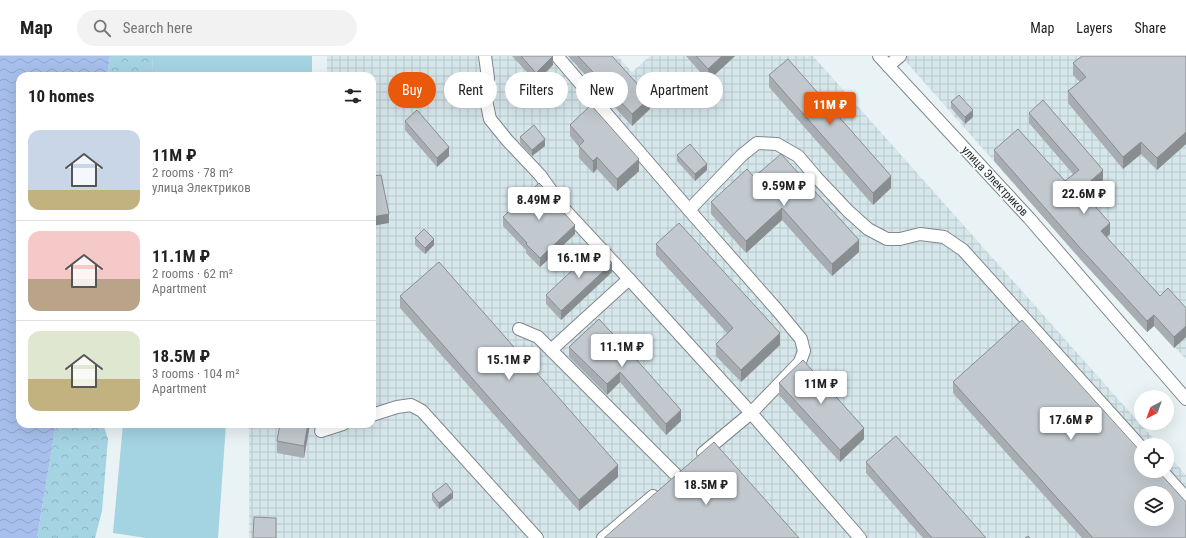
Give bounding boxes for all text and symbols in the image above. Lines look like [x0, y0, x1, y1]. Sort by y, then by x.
search box [77, 10, 357, 46]
text: Map [20, 16, 53, 39]
icon: search [91, 17, 113, 39]
text: Search here [123, 19, 193, 37]
text: Map [1030, 20, 1054, 36]
text: Layers [1076, 20, 1113, 36]
text: Share [1135, 20, 1166, 36]
chip: Buy [388, 72, 436, 108]
chip: Rent [444, 72, 497, 108]
chip: Filters [505, 72, 568, 108]
chip: New [576, 72, 628, 108]
chip: Apartment [636, 72, 723, 108]
icon: filters [342, 85, 364, 107]
text: 10 homes [28, 86, 94, 106]
pin: 11M ₽ [802, 92, 858, 126]
text: 11M ₽ [813, 97, 847, 112]
street label: улица Электриков [959, 143, 1031, 219]
text: 11M ₽ [152, 145, 197, 165]
icon: home [60, 146, 108, 194]
text: 2 rooms · 78 m² [152, 165, 233, 180]
pin: 9.59M ₽ [747, 173, 821, 207]
text: 9.59M ₽ [762, 178, 806, 193]
text: улица Электриков [152, 180, 251, 195]
pin: 22.6M ₽ [1047, 181, 1121, 215]
text: 22.6M ₽ [1062, 186, 1106, 201]
pin: 8.49M ₽ [502, 187, 576, 221]
text: 8.49M ₽ [517, 192, 561, 207]
pin: 16.1M ₽ [542, 245, 616, 279]
text: 11.1M ₽ [152, 246, 210, 266]
icon: home [60, 247, 108, 295]
text: 16.1M ₽ [557, 250, 601, 265]
text: 2 rooms · 62 m² [152, 266, 233, 281]
text: Apartment [152, 281, 206, 296]
pin: 11.1M ₽ [585, 334, 659, 368]
text: 11.1M ₽ [600, 339, 644, 354]
text: 18.5M ₽ [152, 346, 210, 366]
icon: home [60, 347, 108, 395]
pin: 15.1M ₽ [472, 347, 546, 381]
text: 15.1M ₽ [487, 352, 531, 367]
text: 3 rooms · 104 m² [152, 366, 239, 381]
pin: 11M ₽ [793, 371, 849, 405]
text: 11M ₽ [804, 376, 838, 391]
text: Apartment [152, 381, 206, 396]
north arrow [1134, 390, 1174, 430]
map controls [1134, 390, 1174, 526]
pin: 17.6M ₽ [1034, 407, 1108, 441]
text: 17.6M ₽ [1049, 412, 1093, 427]
button: locate [1134, 438, 1174, 478]
pin: 18.5M ₽ [669, 472, 743, 506]
text: 18.5M ₽ [684, 477, 728, 492]
button: layers [1134, 486, 1174, 526]

